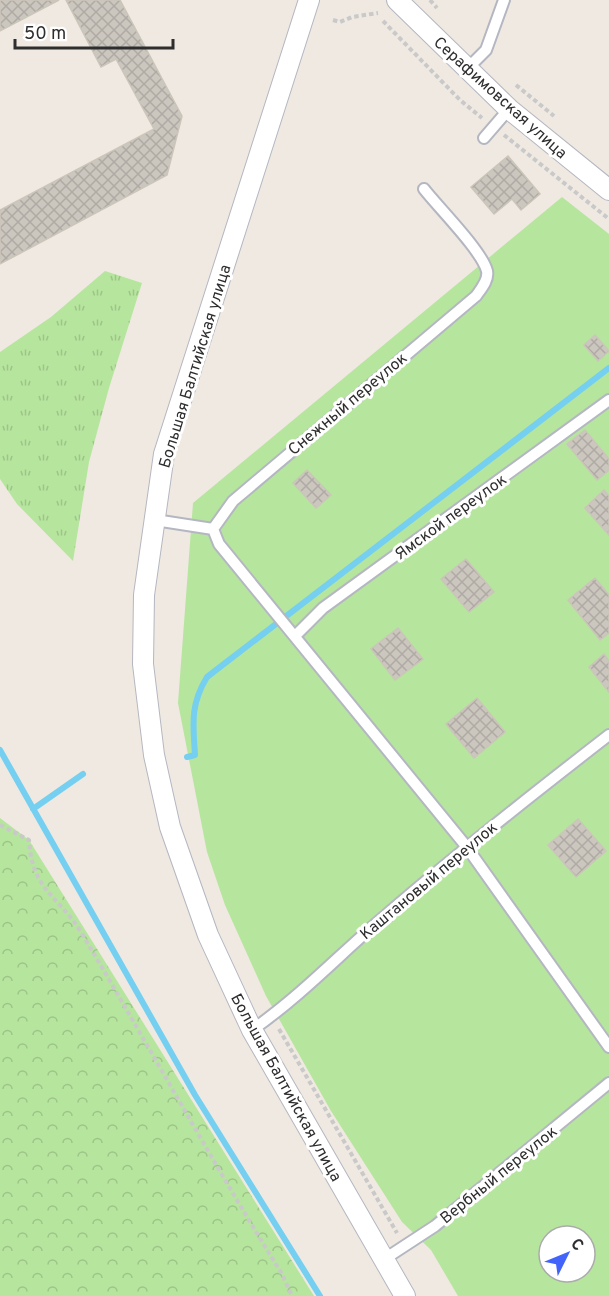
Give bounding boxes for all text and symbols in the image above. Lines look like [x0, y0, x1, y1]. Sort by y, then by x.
scale bar [15, 12, 172, 50]
text: 50 m [24, 23, 66, 46]
street label: Серафимовская улица [429, 33, 571, 164]
street label: Большая Балтийская улица [155, 262, 236, 471]
street label: Снежный переулок [285, 349, 412, 460]
street label: Ямской переулок [391, 470, 511, 565]
street label: Каштановый переулок [356, 818, 502, 945]
street label: Большая Балтийская улица [225, 990, 345, 1186]
street label: Вербный переулок [437, 1122, 562, 1229]
north arrow [537, 1224, 597, 1284]
text: С [566, 1235, 587, 1256]

